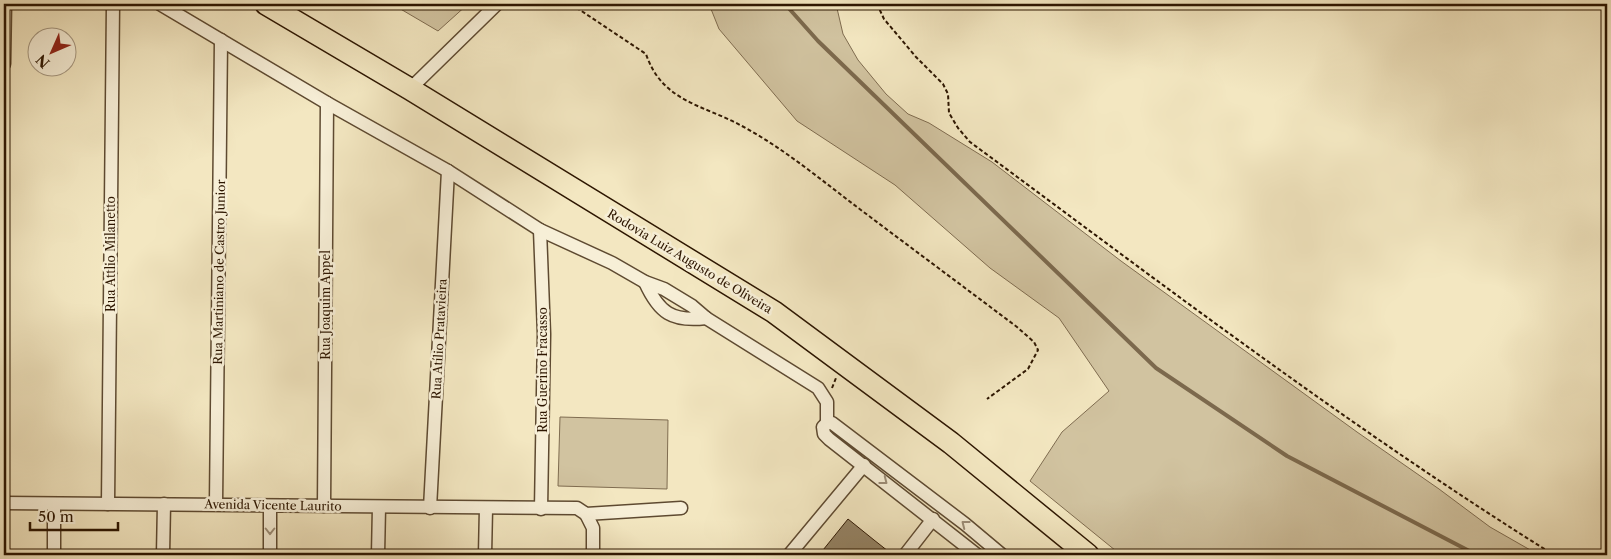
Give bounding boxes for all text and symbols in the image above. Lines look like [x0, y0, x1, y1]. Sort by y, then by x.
north arrow [28, 28, 78, 78]
text: N [32, 51, 53, 72]
street label: Rua Martiniano de Castro Junior [210, 179, 228, 365]
street label: Rua Attlio Milanetto [103, 196, 118, 312]
street label: Rodovia Luiz Augusto de Oliveira [605, 206, 776, 317]
street label: Rua Joaquim Appel [318, 250, 333, 360]
street label: Rua Atílio Pratavieira [428, 278, 450, 400]
street label: Rua Guerino Fracasso [535, 307, 550, 433]
one-way arrow [878, 475, 888, 484]
street label: Avenida Vicente Laurito [203, 496, 342, 514]
scale bar [30, 499, 118, 531]
text: 50 m [38, 507, 74, 526]
one-way arrow [962, 522, 971, 530]
one-way arrow [265, 527, 275, 535]

